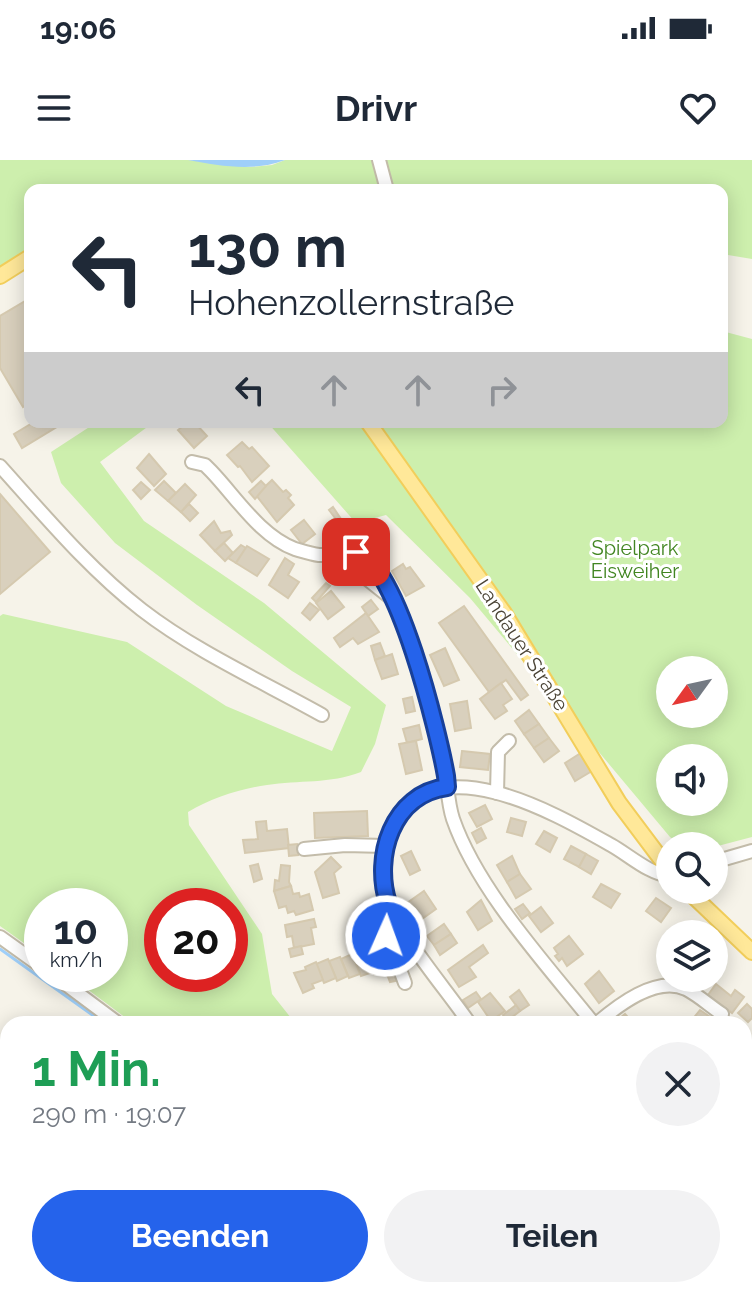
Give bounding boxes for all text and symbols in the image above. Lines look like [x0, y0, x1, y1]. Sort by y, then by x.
text: 19:06 [40, 11, 117, 46]
icon: menu [32, 86, 76, 130]
icon: heart [676, 86, 720, 130]
text: Drivr [335, 87, 417, 129]
text: 130 m [188, 214, 347, 280]
icon: left [56, 216, 160, 320]
text: Hohenzollernstraße [188, 281, 514, 323]
icon: left [228, 368, 272, 412]
icon: ahead [312, 368, 356, 412]
icon: ahead [396, 368, 440, 412]
icon: right [480, 368, 524, 412]
pin [322, 518, 390, 586]
icon: arrive [334, 530, 378, 574]
park label: Spielpark Eisweiher [591, 536, 679, 583]
street label: Landauer Straße [471, 575, 574, 716]
north arrow [656, 656, 728, 728]
map controls [656, 656, 728, 992]
button: sound [656, 744, 728, 816]
button: search [656, 832, 728, 904]
speed limit sign: 20 [144, 888, 248, 992]
position arrow [344, 894, 428, 978]
text: 10 [54, 906, 98, 953]
button: layers [656, 920, 728, 992]
text: km/h [50, 948, 102, 972]
text: 1 Min. [32, 1041, 161, 1097]
button: close [636, 1042, 720, 1126]
text: 290 m · 19:07 [32, 1099, 186, 1129]
button: Beenden [32, 1190, 368, 1282]
button: Teilen [384, 1190, 720, 1282]

